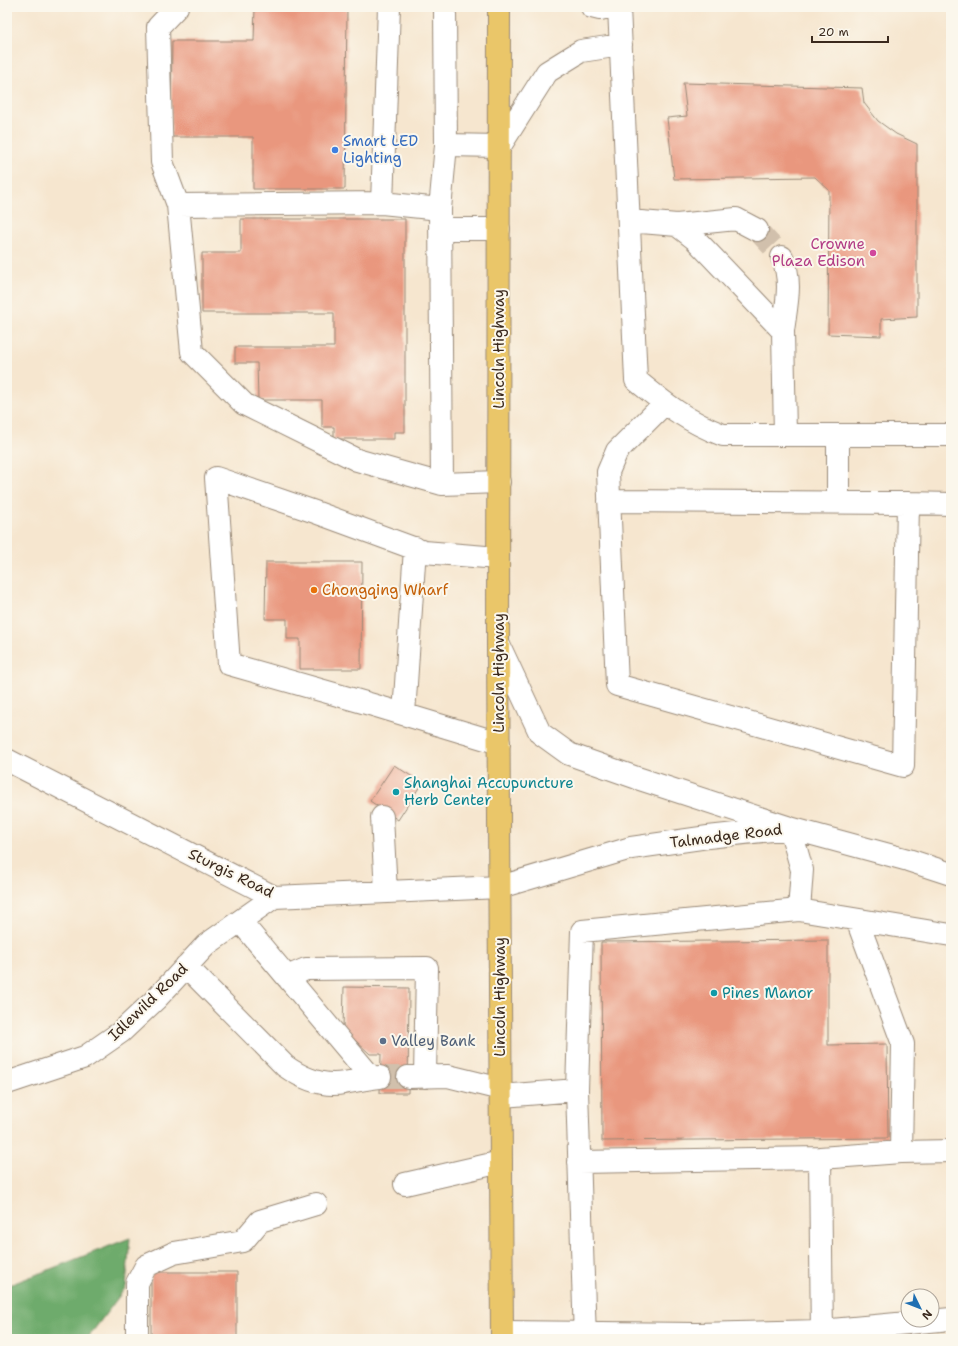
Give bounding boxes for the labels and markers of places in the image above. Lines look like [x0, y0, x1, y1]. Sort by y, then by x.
place label: Smart LED Lighting [343, 131, 418, 168]
marker: Smart LED Lighting [330, 145, 340, 155]
place label: Crowne Plaza Edison [772, 234, 865, 271]
marker: Crowne Plaza Edison [868, 248, 878, 258]
place label: Chongqing Wharf [322, 580, 449, 600]
marker: Chongqing Wharf [309, 585, 319, 595]
place label: Shanghai Accupuncture Herb Center [404, 773, 574, 810]
marker: Shanghai Accupuncture Herb Center [391, 787, 401, 797]
place label: Pines Manor [722, 983, 813, 1003]
marker: Pines Manor [709, 988, 719, 998]
place label: Valley Bank [391, 1031, 476, 1051]
marker: Valley Bank [378, 1036, 388, 1046]

